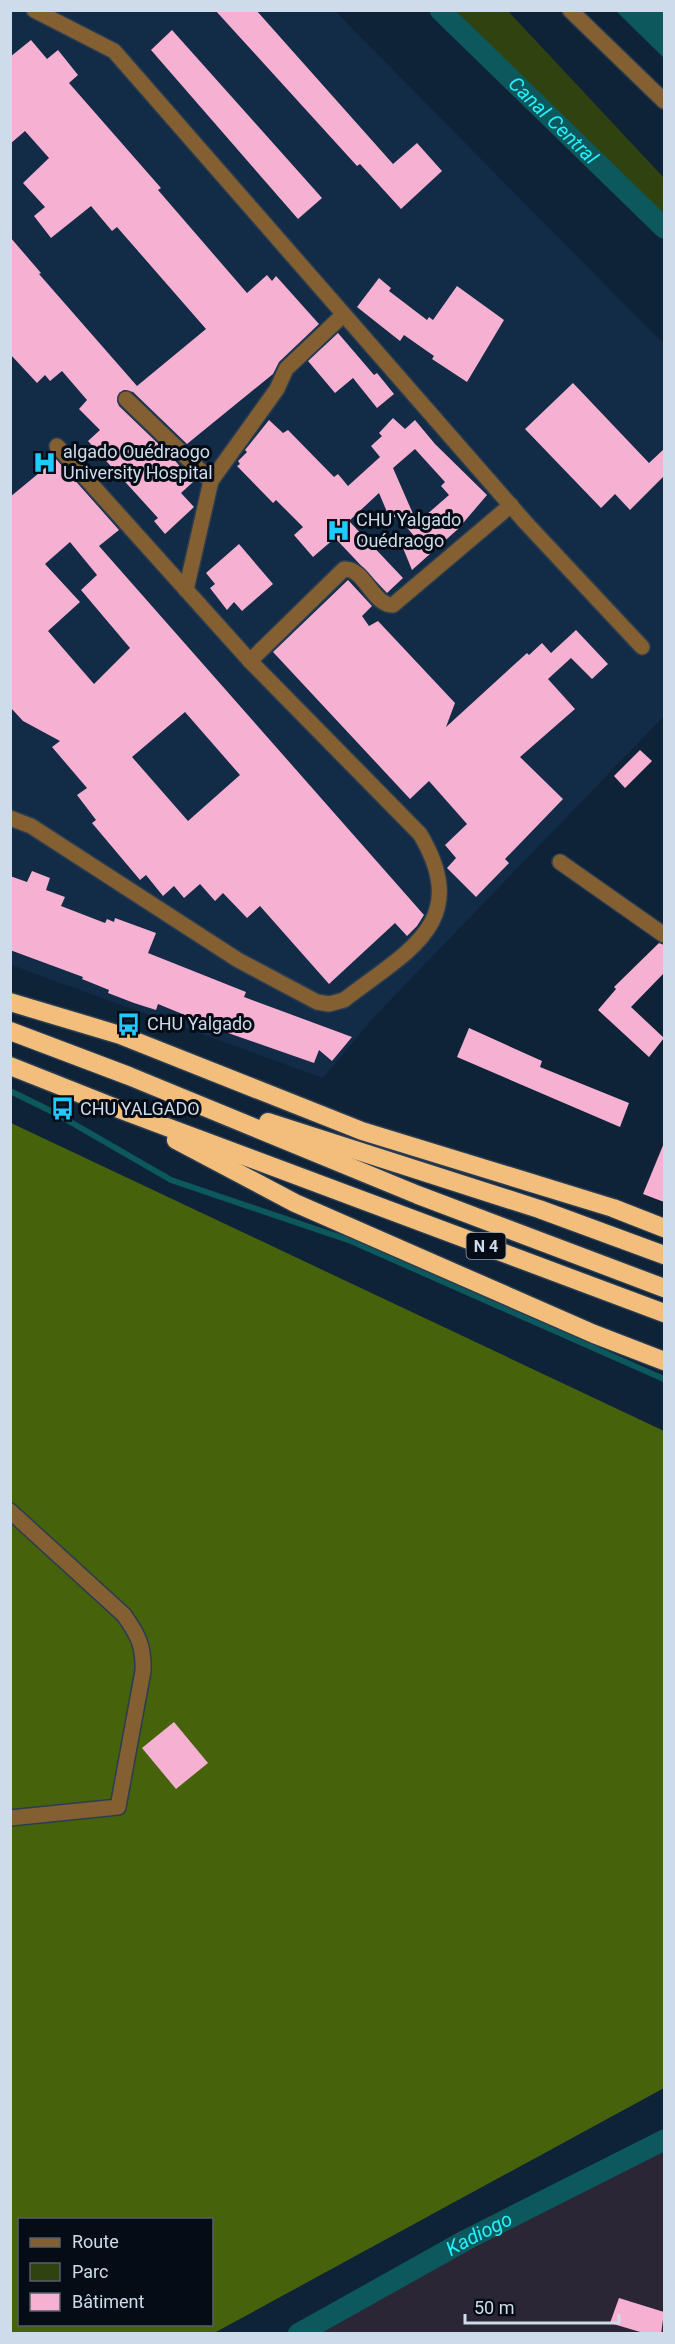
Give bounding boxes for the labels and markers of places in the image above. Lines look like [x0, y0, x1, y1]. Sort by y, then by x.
place label: algado Ouédraogo University Hospital [63, 441, 213, 483]
hospital icon: algado Ouédraogo University Hospital [32, 449, 58, 475]
place label: CHU Yalgado Ouédraogo [356, 509, 461, 551]
hospital icon: CHU Yalgado Ouédraogo [325, 517, 351, 543]
bus stop icon: CHU Yalgado [116, 1011, 142, 1037]
place label: CHU Yalgado [147, 1013, 252, 1034]
bus stop icon: CHU YALGADO [49, 1096, 75, 1122]
place label: CHU YALGADO [80, 1098, 200, 1119]

